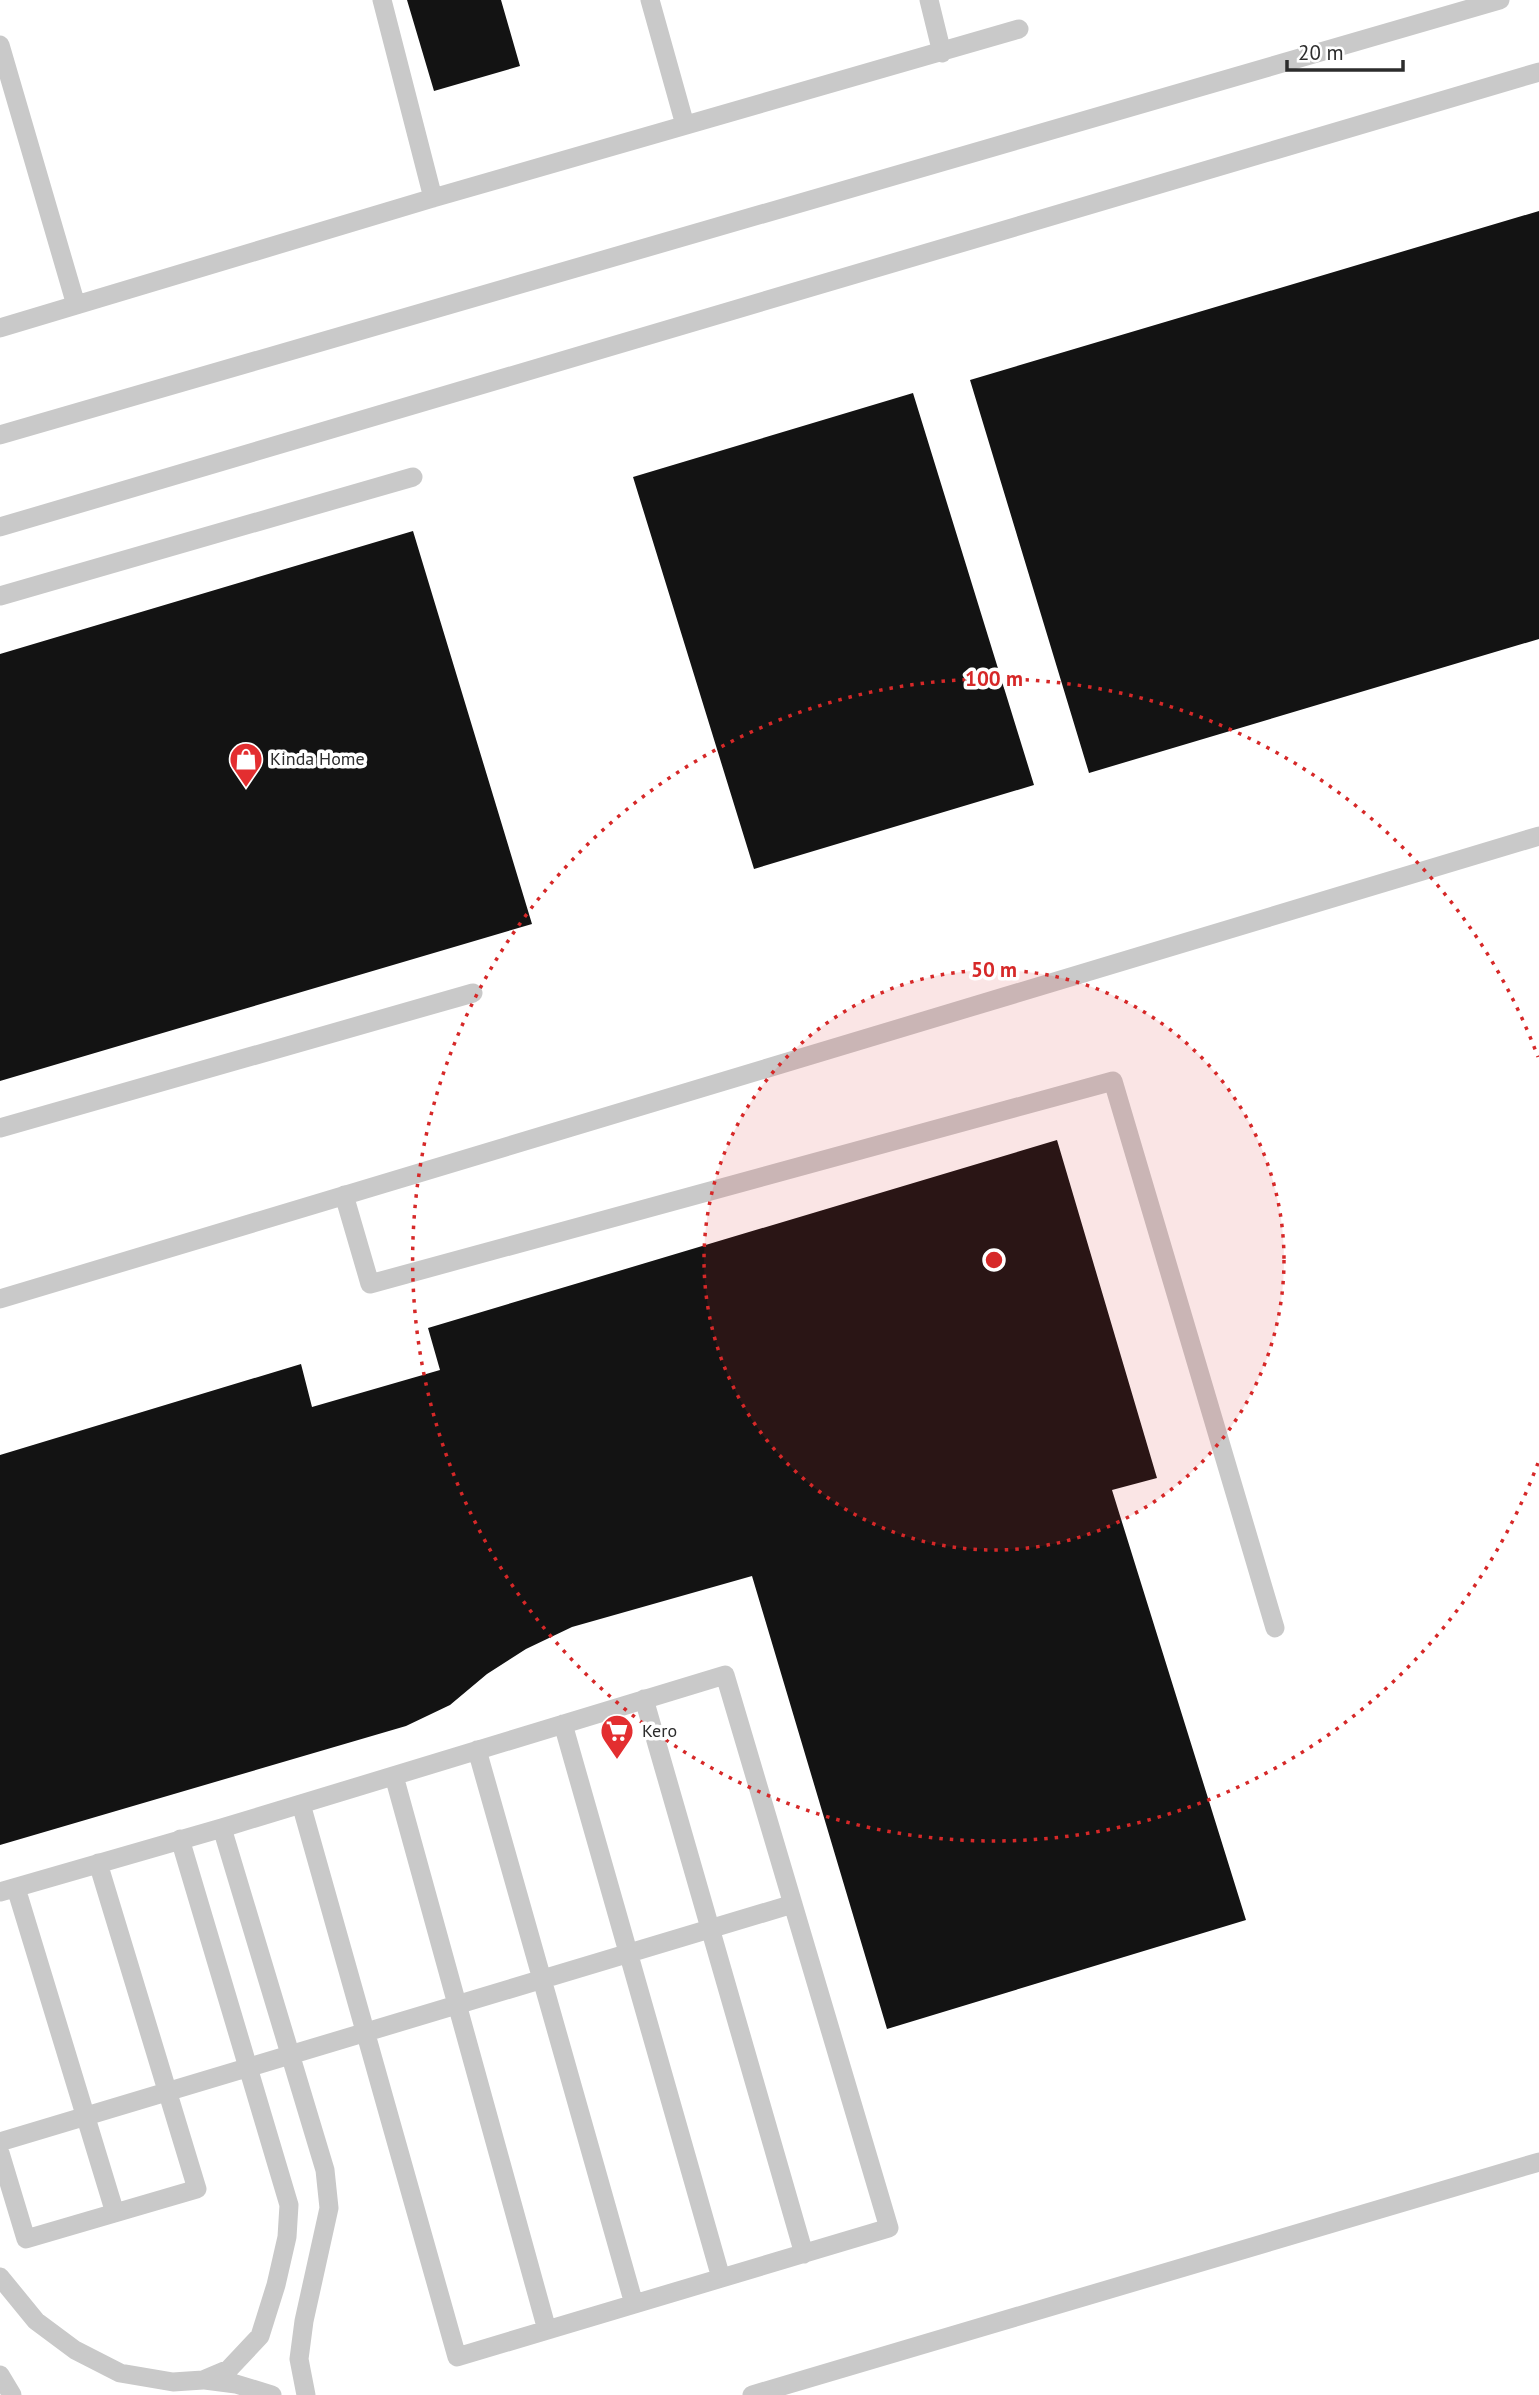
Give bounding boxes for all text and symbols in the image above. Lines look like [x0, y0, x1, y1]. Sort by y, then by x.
scale bar [1287, 28, 1402, 72]
text: 20 m [1298, 39, 1344, 66]
text: 100 m [965, 665, 1023, 692]
shop icon: Kinda Home [227, 740, 265, 789]
place label: Kinda Home [270, 747, 365, 770]
text: 50 m [971, 956, 1017, 983]
centre of rings [982, 1248, 1006, 1272]
supermarket icon: Kero [598, 1712, 636, 1761]
place label: Kero [642, 1719, 677, 1742]

